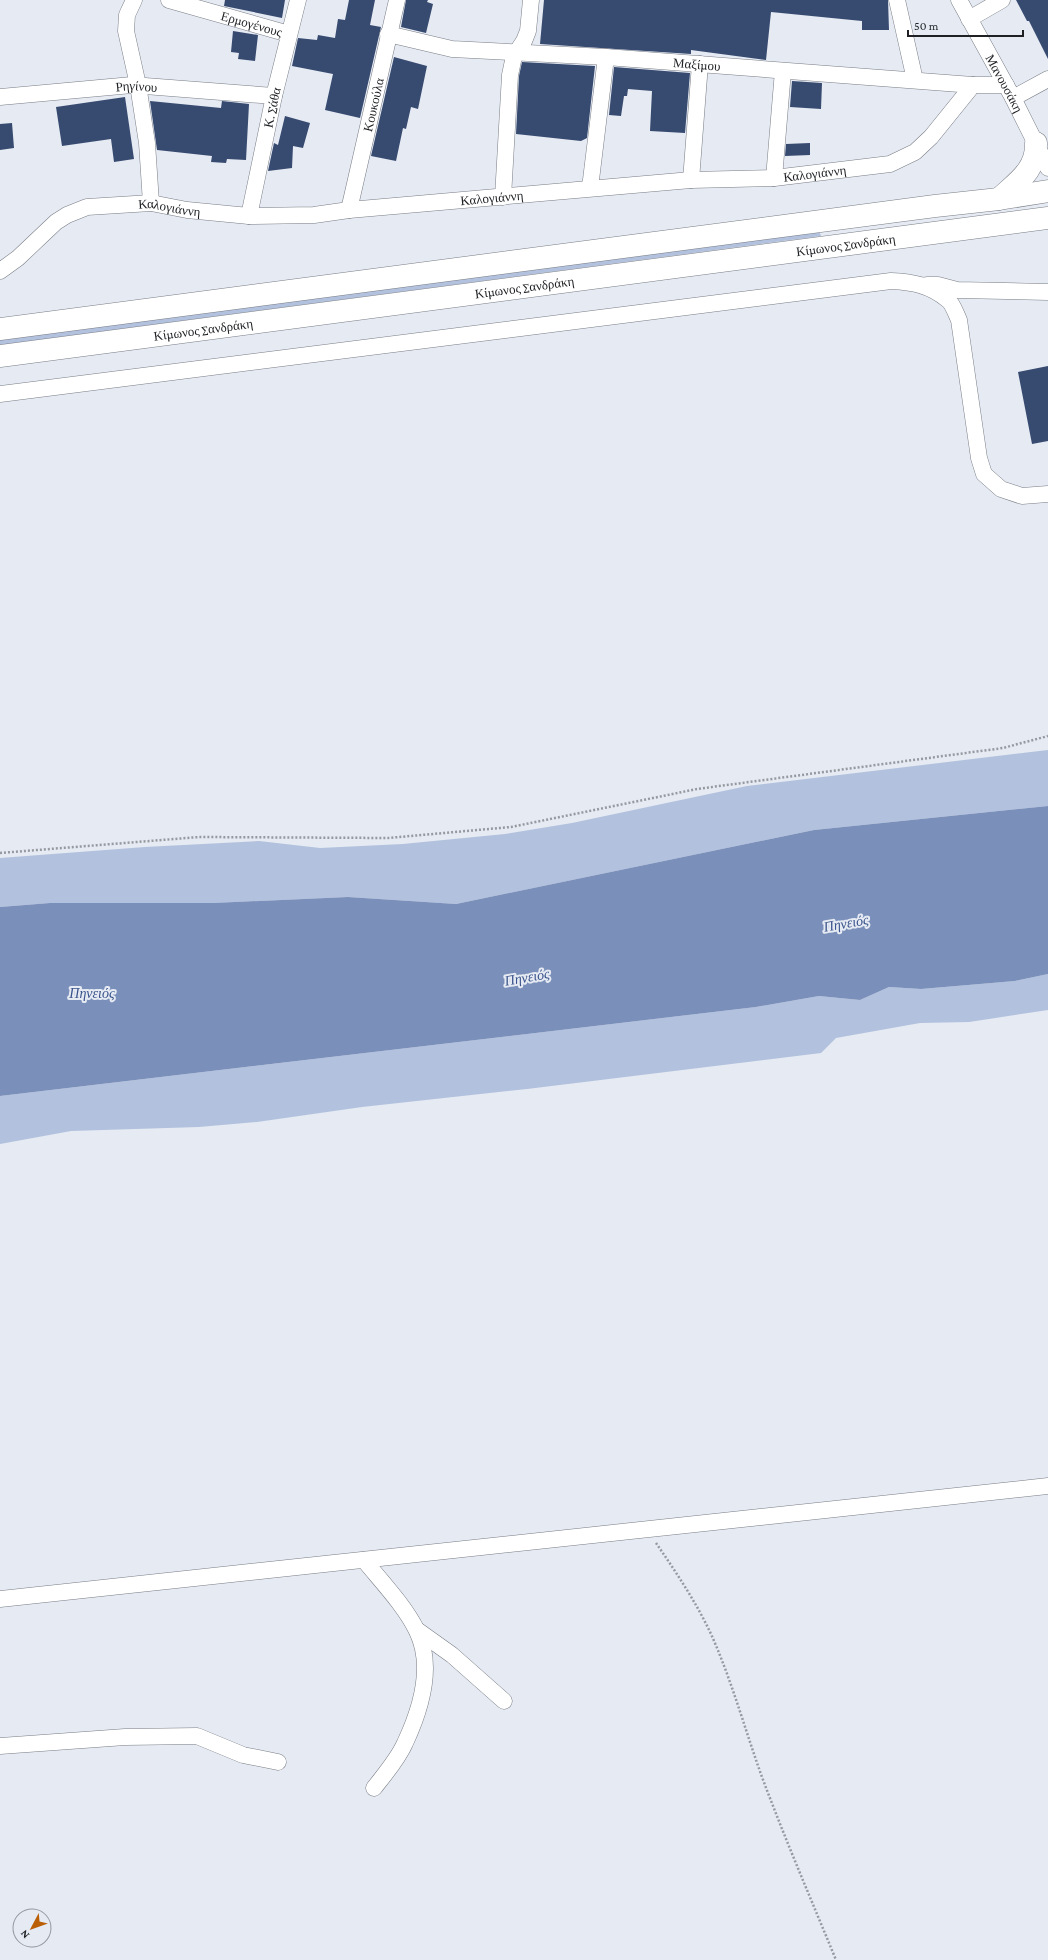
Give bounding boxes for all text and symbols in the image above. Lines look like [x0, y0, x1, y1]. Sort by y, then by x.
street label: Ερμογένους [219, 8, 285, 40]
scale bar [908, 12, 1023, 38]
text: 50 m [914, 19, 939, 33]
street label: Μανουσάκη [982, 52, 1026, 115]
street label: Μαξίμου [672, 55, 721, 74]
street label: Κουκούλα [360, 76, 387, 133]
street label: Ρηγίνου [115, 78, 158, 95]
street label: Κ. Σάθα [261, 85, 284, 129]
street label: Καλογιάννη [783, 162, 847, 185]
street label: Καλογιάννη [460, 188, 524, 208]
street label: Καλογιάννη [138, 196, 201, 219]
street label: Κίμωνος Σανδράκη [795, 231, 897, 259]
street label: Κίμωνος Σανδράκη [474, 273, 575, 301]
street label: Κίμωνος Σανδράκη [153, 316, 254, 344]
water label: Πηνειός [821, 911, 870, 935]
water label: Πηνειός [502, 965, 551, 989]
water label: Πηνειός [68, 985, 115, 1001]
north arrow [12, 1908, 52, 1948]
text: N [17, 1927, 31, 1941]

